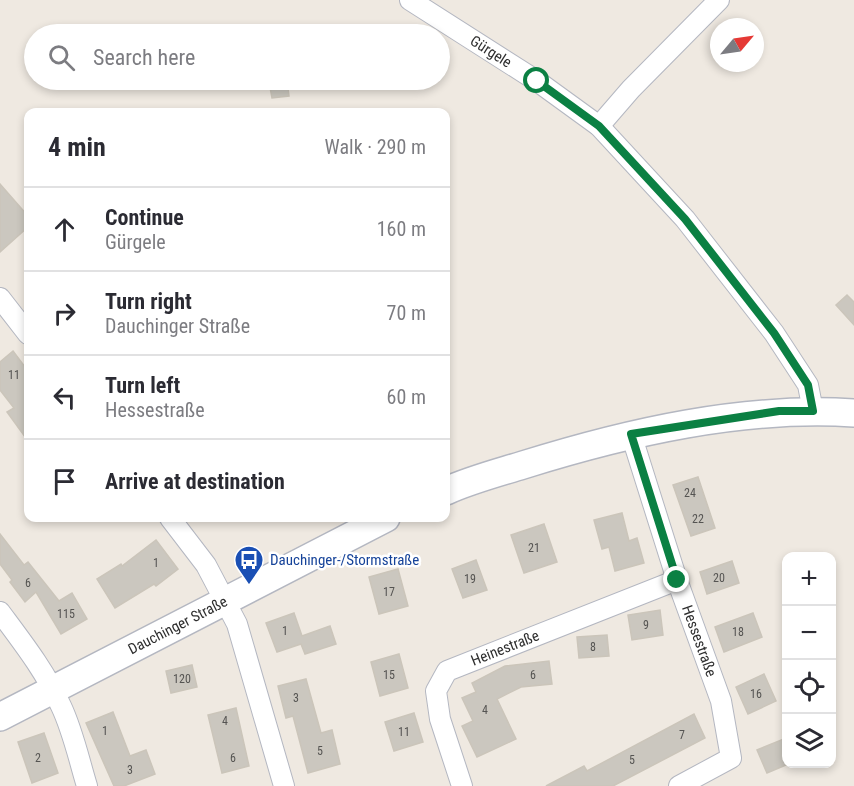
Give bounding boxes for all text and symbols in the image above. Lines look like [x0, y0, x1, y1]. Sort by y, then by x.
north arrow [710, 18, 764, 72]
search box [24, 24, 450, 90]
street label: Gürgele [467, 32, 515, 71]
icon: search [45, 41, 78, 74]
text: Search here [93, 45, 195, 70]
route start [523, 67, 549, 93]
text: 4 min [48, 132, 106, 162]
text: Walk · 290 m [325, 135, 426, 159]
text: Continue [105, 205, 184, 230]
icon: ahead [48, 213, 81, 246]
text: 160 m [377, 217, 426, 241]
text: Gürgele [105, 230, 166, 254]
text: Turn right [105, 289, 192, 314]
icon: right [48, 297, 81, 330]
text: 70 m [387, 301, 426, 325]
text: Dauchinger Straße [105, 314, 250, 338]
house number: 11 [8, 368, 20, 382]
text: Turn left [105, 373, 180, 398]
icon: left [48, 381, 81, 414]
text: 60 m [387, 385, 426, 409]
text: Hessestraße [105, 398, 205, 422]
icon: arrive [48, 465, 81, 498]
text: Arrive at destination [105, 469, 285, 494]
house number: 24 [684, 486, 696, 500]
house number: 22 [692, 512, 704, 526]
house number: 21 [528, 541, 540, 555]
bus stop icon: Dauchinger-/Stormstraße [233, 544, 265, 586]
place label: Dauchinger-/Stormstraße [270, 551, 419, 569]
map controls [782, 552, 836, 768]
button: + [782, 552, 836, 606]
house number: 1 [153, 556, 159, 570]
route end [663, 566, 689, 592]
house number: 20 [713, 571, 725, 585]
house number: 19 [464, 572, 476, 586]
house number: 6 [25, 576, 31, 590]
house number: 17 [383, 585, 395, 599]
street label: Dauchinger Straße [125, 592, 230, 658]
street label: Hessestraße [678, 603, 720, 679]
button: − [782, 606, 836, 660]
house number: 115 [57, 607, 75, 621]
house number: 9 [643, 618, 649, 632]
house number: 1 [282, 624, 288, 638]
house number: 18 [732, 625, 744, 639]
street label: Heinestraße [468, 626, 542, 670]
house number: 8 [590, 640, 596, 654]
button: locate [782, 660, 836, 714]
house number: 15 [383, 668, 395, 682]
house number: 6 [530, 668, 536, 682]
house number: 120 [173, 672, 191, 686]
house number: 16 [750, 687, 762, 701]
house number: 3 [293, 691, 299, 705]
house number: 4 [482, 703, 488, 717]
house number: 4 [222, 714, 228, 728]
button: layers [782, 714, 836, 768]
house number: 1 [102, 724, 108, 738]
house number: 11 [398, 725, 410, 739]
house number: 7 [679, 728, 685, 742]
house number: 5 [317, 744, 323, 758]
house number: 2 [35, 751, 41, 765]
house number: 6 [230, 751, 236, 765]
house number: 5 [629, 753, 635, 767]
house number: 3 [127, 763, 133, 777]

